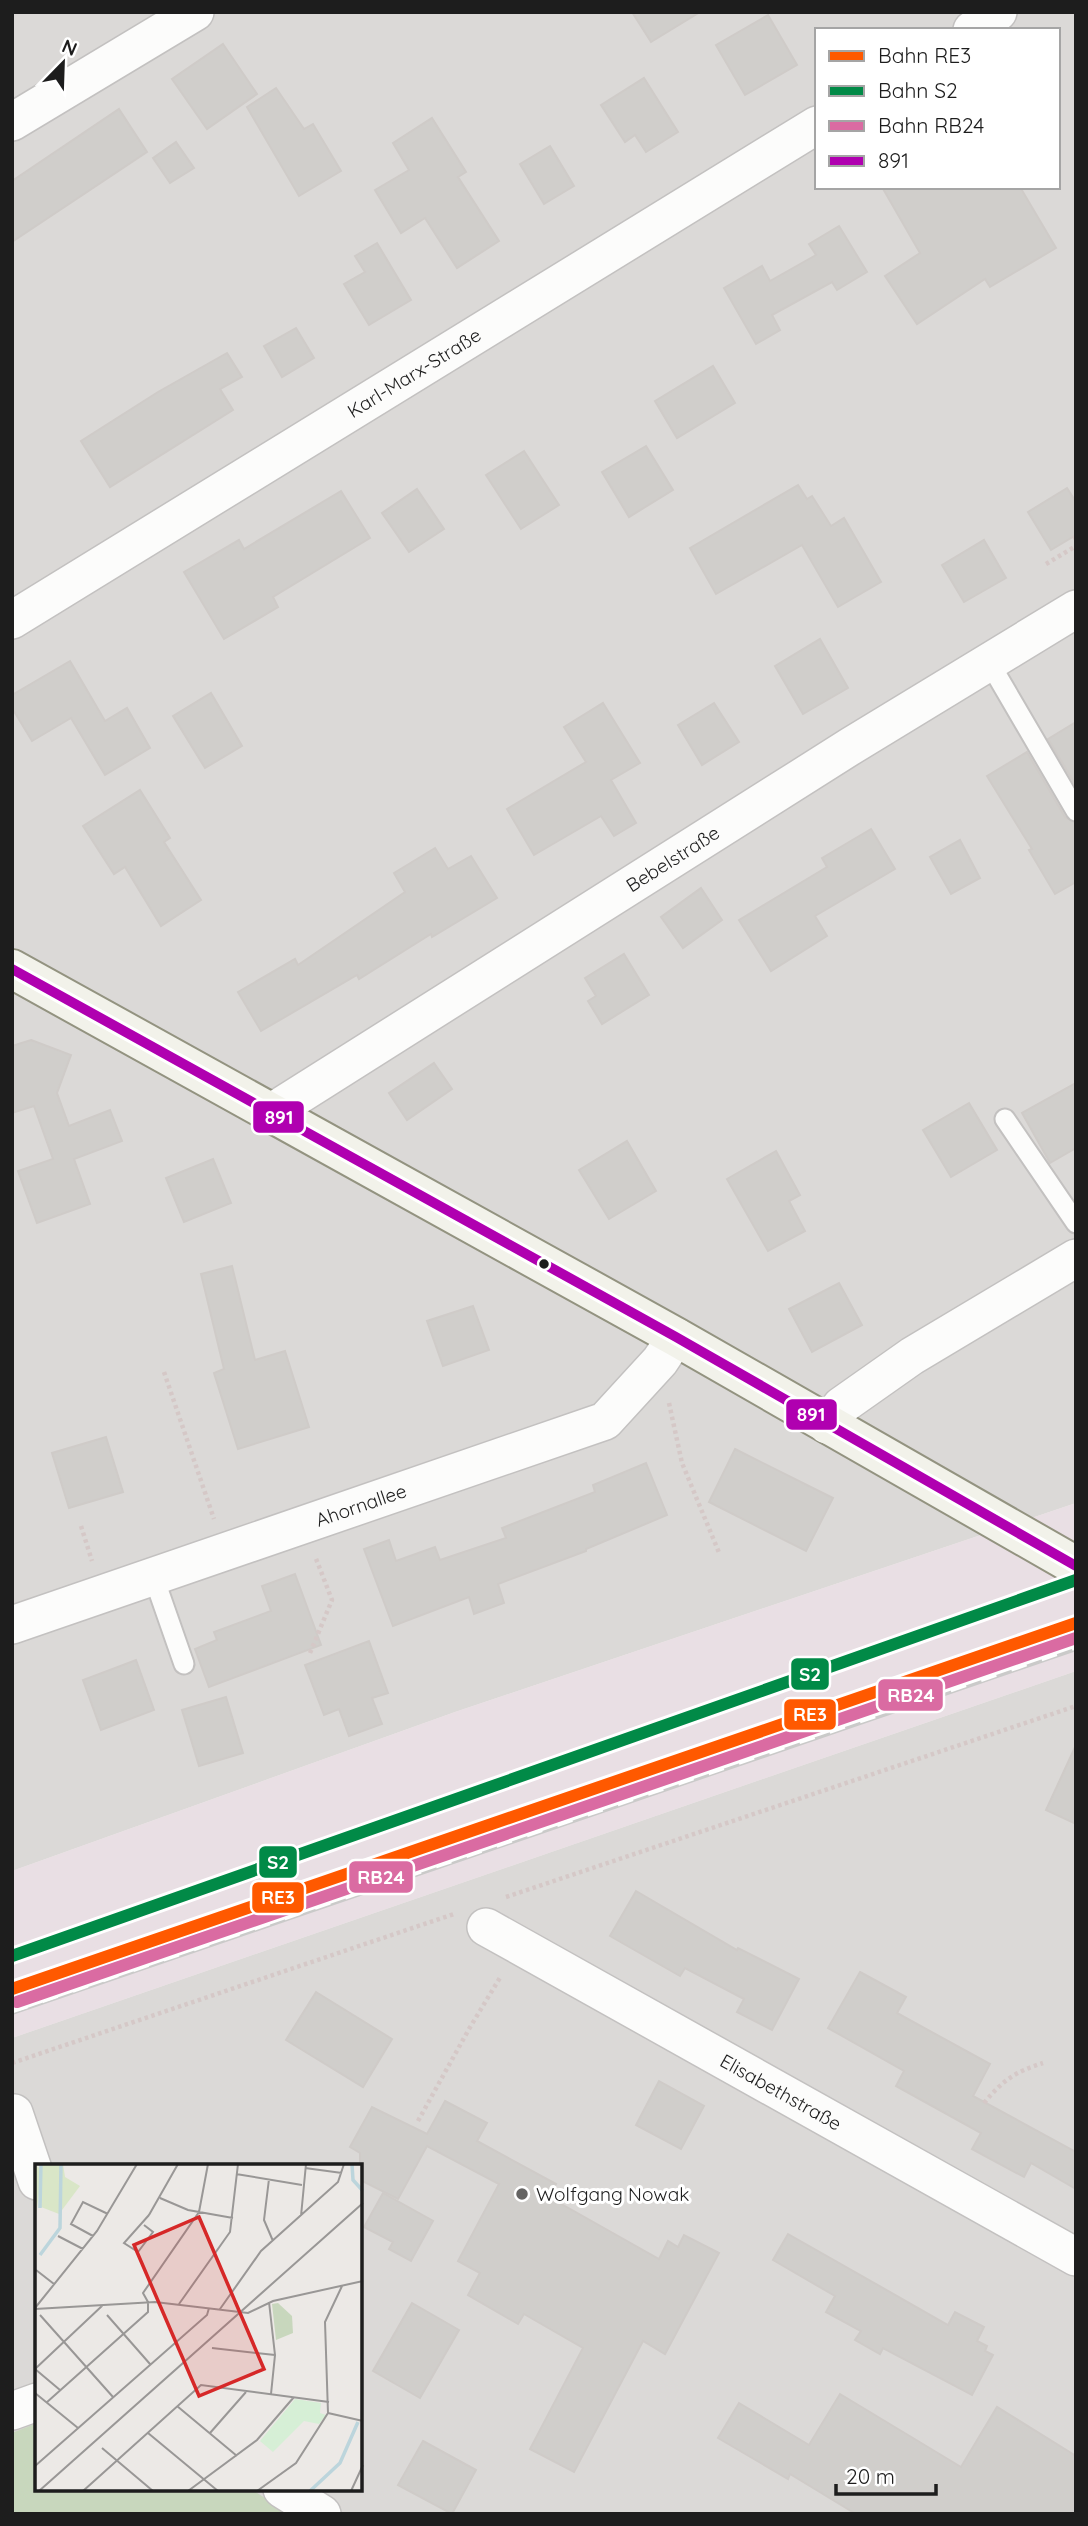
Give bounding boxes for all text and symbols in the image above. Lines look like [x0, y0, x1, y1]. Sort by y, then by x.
north arrow [28, 28, 98, 98]
legend [815, 28, 1060, 189]
text: N [59, 34, 81, 61]
text: Bahn RE3 [878, 42, 971, 68]
text: Bahn S2 [878, 77, 958, 103]
text: Bahn RB24 [878, 112, 984, 138]
text: 891 [878, 147, 909, 173]
street label: Karl-Marx-Straße [343, 323, 485, 423]
street label: Bebelstraße [621, 820, 724, 897]
line badge: 891 [252, 1100, 305, 1134]
text: 891 [265, 1105, 293, 1129]
unlabelled marker [537, 1257, 551, 1271]
line badge: 891 [785, 1398, 838, 1431]
text: 891 [797, 1402, 825, 1426]
street label: Ahornallee [312, 1478, 409, 1532]
line badge: S2 [790, 1657, 830, 1691]
text: S2 [799, 1662, 821, 1686]
line badge: RB24 [877, 1678, 944, 1712]
text: RB24 [887, 1683, 935, 1707]
line badge: RE3 [783, 1698, 837, 1731]
text: RE3 [793, 1702, 827, 1726]
line badge: S2 [258, 1845, 298, 1879]
text: S2 [267, 1850, 289, 1874]
line badge: RB24 [348, 1860, 414, 1894]
text: RB24 [357, 1865, 405, 1889]
line badge: RE3 [251, 1881, 305, 1914]
text: RE3 [261, 1885, 295, 1909]
street label: Elisabethstraße [716, 2048, 846, 2136]
inset map [35, 2164, 362, 2491]
place label: Wolfgang Nowak [536, 2182, 689, 2206]
marker: Wolfgang Nowak [514, 2186, 530, 2202]
scale bar [836, 2452, 936, 2496]
text: 20 m [846, 2463, 895, 2489]

